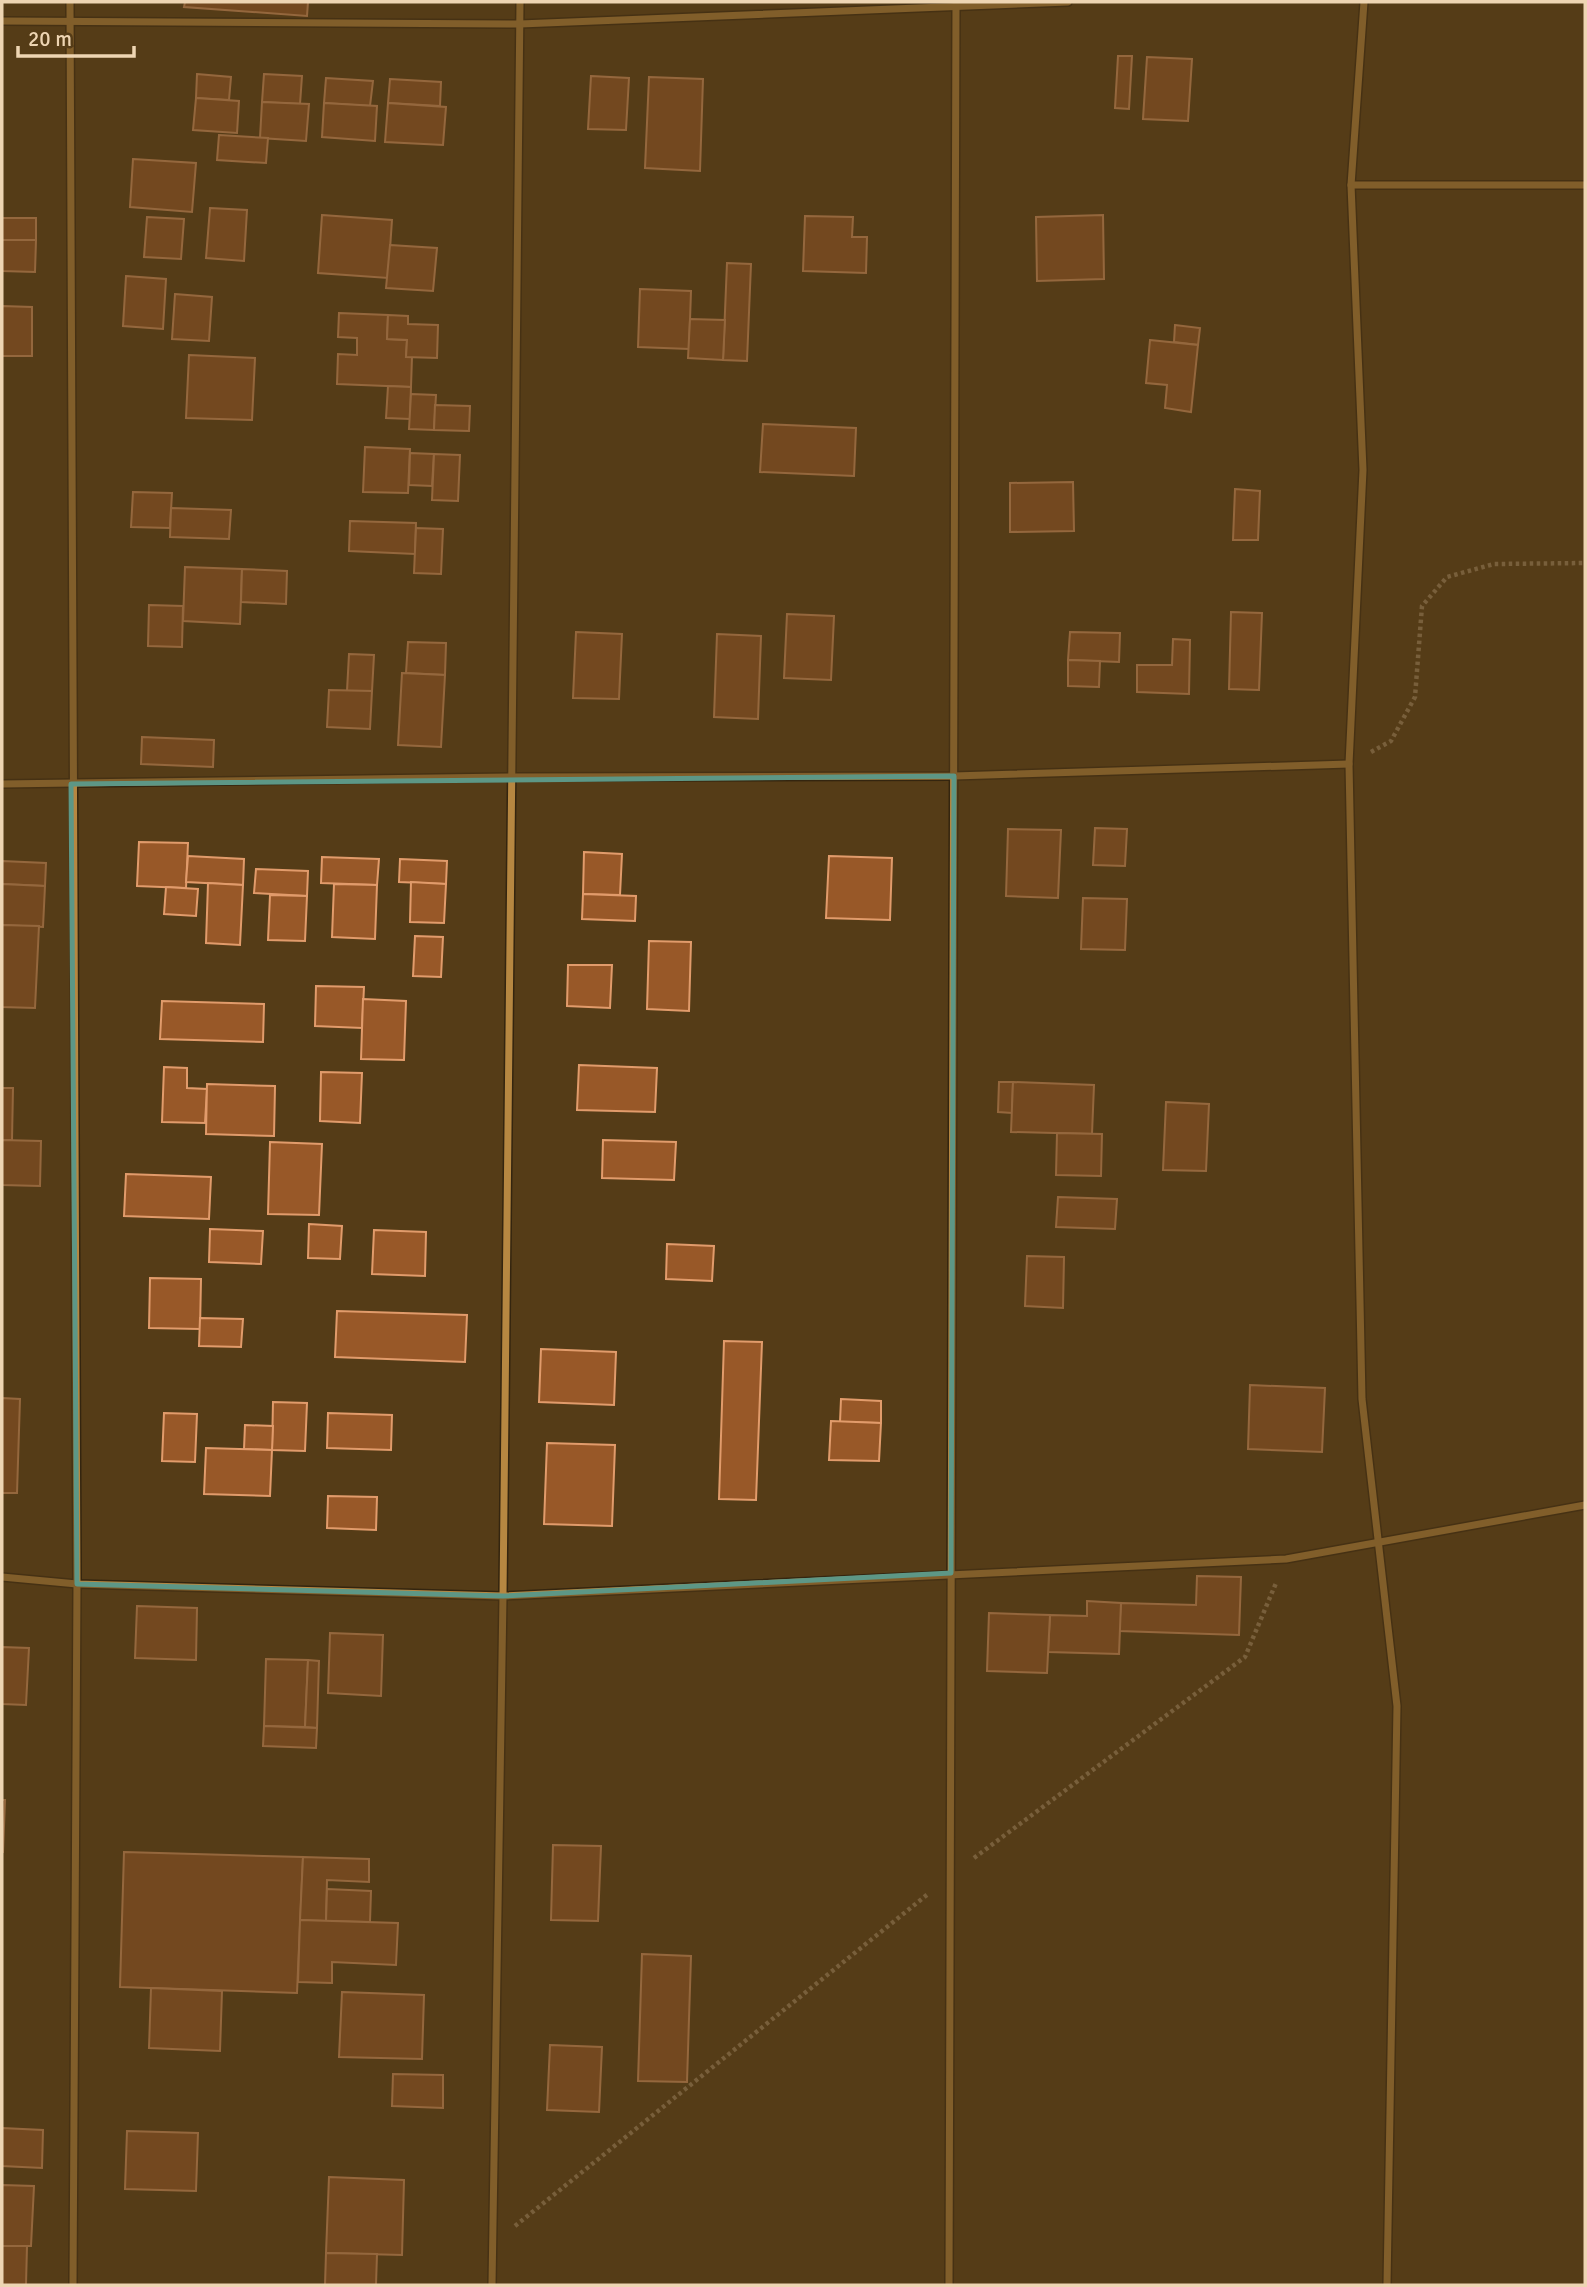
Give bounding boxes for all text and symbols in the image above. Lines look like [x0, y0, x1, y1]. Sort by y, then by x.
scale bar [18, 14, 133, 58]
text: 20 m [28, 26, 72, 52]

